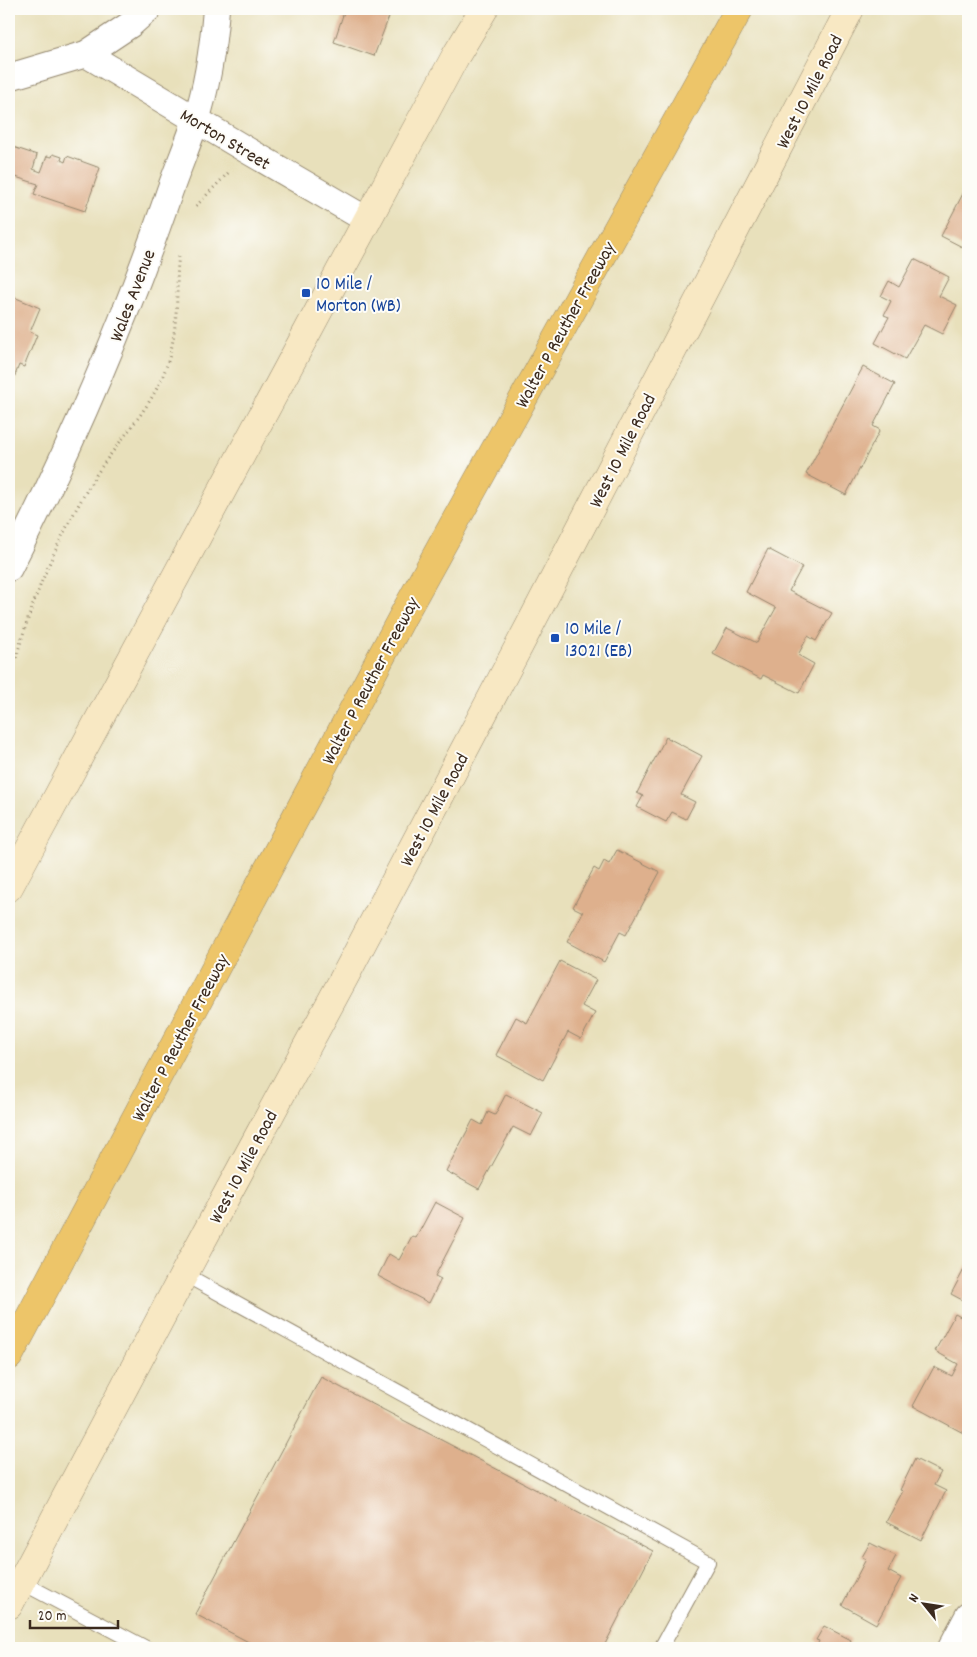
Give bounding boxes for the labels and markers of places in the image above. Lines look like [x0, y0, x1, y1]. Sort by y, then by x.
place label: 10 Mile / Morton (WB) [316, 272, 401, 321]
marker: 10 Mile / Morton (WB) [300, 287, 312, 299]
place label: 10 Mile / 13021 (EB) [565, 617, 632, 666]
marker: 10 Mile / 13021 (EB) [549, 632, 561, 644]

